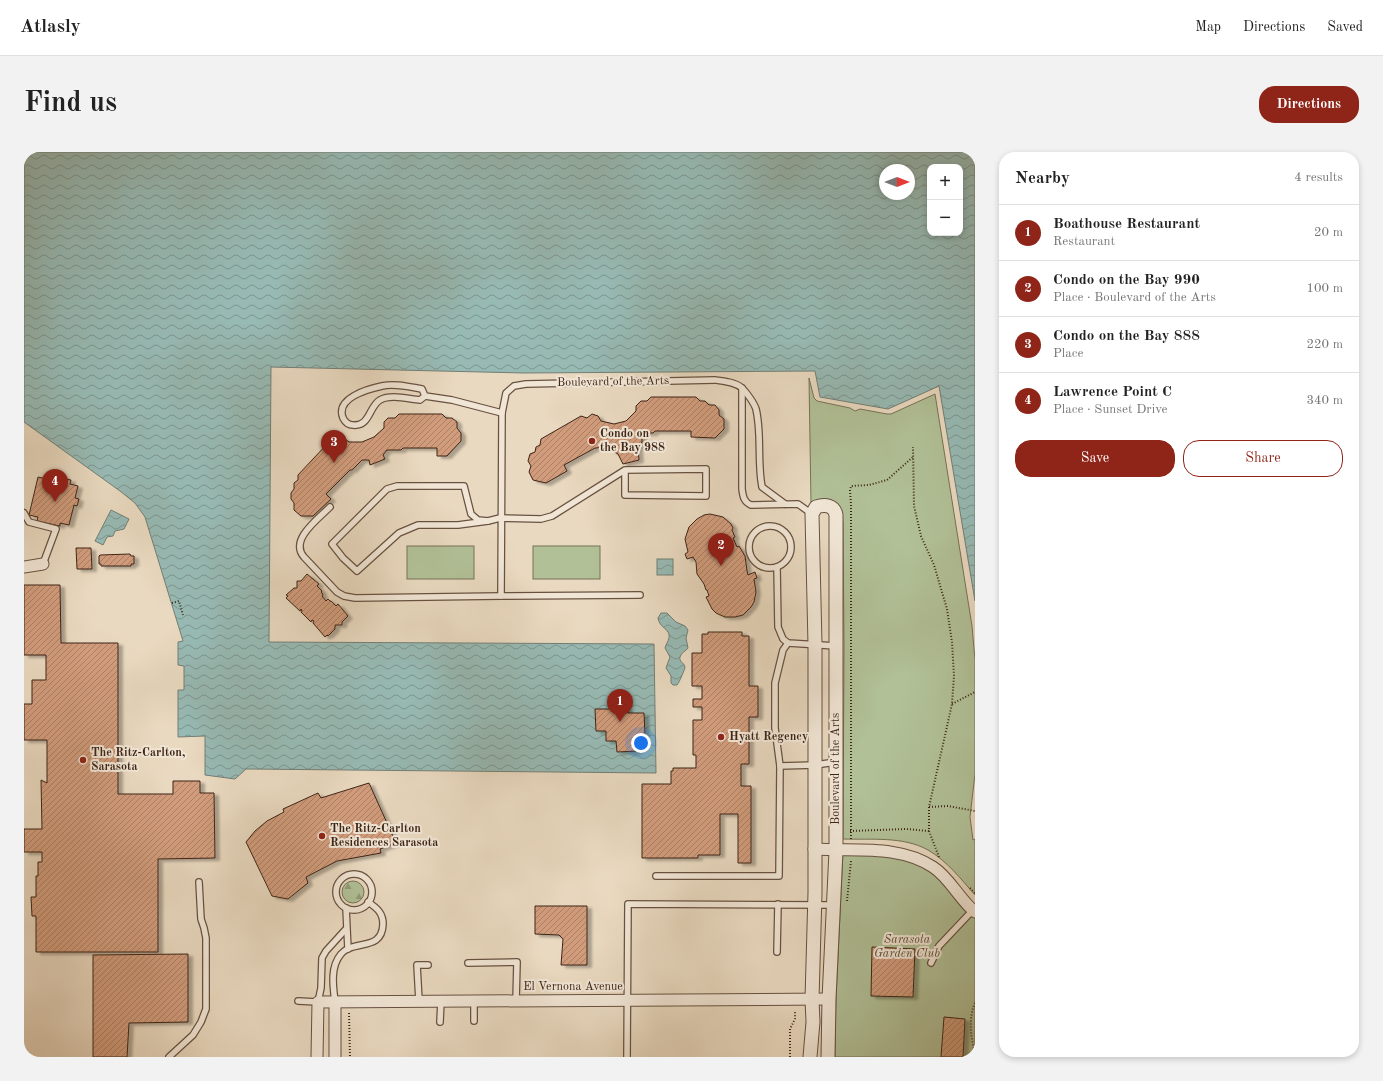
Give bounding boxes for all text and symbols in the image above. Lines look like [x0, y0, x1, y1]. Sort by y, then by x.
text: Atlasly [20, 18, 81, 37]
text: Map [1195, 20, 1221, 34]
text: Directions [1243, 20, 1305, 34]
text: Saved [1327, 20, 1363, 34]
button: Directions [1259, 86, 1359, 123]
text: Find us [24, 90, 117, 118]
north arrow [879, 164, 915, 200]
map controls [927, 164, 963, 236]
button: + [927, 164, 963, 200]
text: Nearby [1015, 170, 1070, 187]
text: 4 results [1294, 171, 1343, 184]
button: − [927, 200, 963, 236]
text: Boathouse Restaurant [1053, 217, 1200, 232]
text: 1 [1024, 226, 1032, 239]
text: 20 m [1314, 226, 1343, 239]
text: Restaurant [1053, 235, 1115, 248]
text: Condo on the Bay 990 [1053, 273, 1200, 288]
text: 2 [1024, 282, 1032, 295]
text: 100 m [1306, 282, 1343, 295]
text: Place · Boulevard of the Arts [1053, 291, 1216, 304]
text: Condo on the Bay 888 [1053, 329, 1200, 344]
text: 3 [1024, 338, 1032, 351]
text: 220 m [1306, 338, 1343, 351]
text: Place [1053, 347, 1083, 360]
street label: Boulevard of the Arts [557, 375, 669, 389]
text: Lawrence Point C [1053, 385, 1172, 400]
text: 4 [1024, 394, 1032, 407]
text: 340 m [1306, 394, 1343, 407]
text: Place · Sunset Drive [1053, 403, 1167, 416]
place label: Condo on the Bay 988 [600, 428, 665, 454]
pin: 3 [321, 430, 347, 463]
marker: Condo on the Bay 988 [587, 436, 597, 446]
button: Save [1015, 440, 1175, 477]
button: Share [1183, 440, 1343, 477]
pin: 4 [42, 469, 68, 502]
pin: 2 [708, 533, 734, 566]
pin: 1 [607, 689, 633, 722]
street label: Boulevard of the Arts [830, 713, 842, 825]
place label: Hyatt Regency [729, 731, 808, 743]
marker: Hyatt Regency [716, 732, 726, 742]
your location [631, 733, 651, 753]
place label: The Ritz-Carlton, Sarasota [91, 747, 185, 773]
marker: The Ritz-Carlton, Sarasota [78, 755, 88, 765]
place label: The Ritz-Carlton Residences Sarasota [330, 823, 438, 849]
marker: The Ritz-Carlton Residences Sarasota [317, 831, 327, 841]
park label: Sarasota Garden Club [874, 934, 940, 960]
street label: El Vernona Avenue [523, 981, 623, 993]

